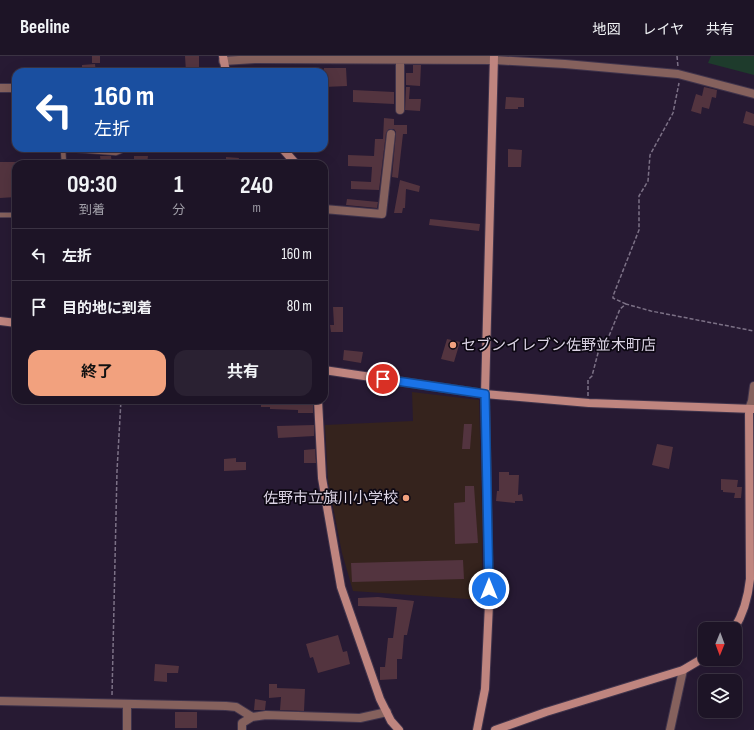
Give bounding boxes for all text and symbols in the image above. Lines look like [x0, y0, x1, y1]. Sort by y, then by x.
text: Beeline [20, 16, 70, 39]
text: 地図 [592, 21, 620, 38]
text: レイヤ [642, 21, 684, 38]
text: 共有 [706, 21, 734, 38]
text: 160 m [94, 80, 154, 113]
icon: left [28, 84, 80, 136]
text: 左折 [94, 119, 130, 140]
text: 09:30 [67, 170, 117, 199]
text: 1 [174, 170, 183, 199]
text: 240 [240, 171, 273, 200]
text: m [252, 200, 261, 216]
text: 到着 [79, 202, 105, 218]
text: 分 [172, 202, 185, 218]
icon: left [28, 244, 50, 266]
text: 160 m [281, 245, 312, 264]
text: 左折 [62, 247, 92, 266]
icon: arrive [28, 296, 50, 318]
text: 80 m [287, 297, 312, 316]
text: 目的地に到着 [62, 299, 152, 318]
place label: セブンイレブン佐野並木町店 [461, 336, 656, 355]
marker: セブンイレブン佐野並木町店 [448, 340, 458, 350]
button: 終了 [28, 350, 166, 396]
button: 共有 [174, 350, 312, 396]
pin [366, 362, 400, 396]
icon: arrive [372, 368, 394, 390]
place label: 佐野市立旗川小学校 [263, 489, 398, 508]
marker: 佐野市立旗川小学校 [401, 493, 411, 503]
position arrow [468, 568, 510, 610]
north arrow [698, 622, 742, 666]
map controls [698, 622, 742, 718]
button: layers [698, 674, 742, 718]

